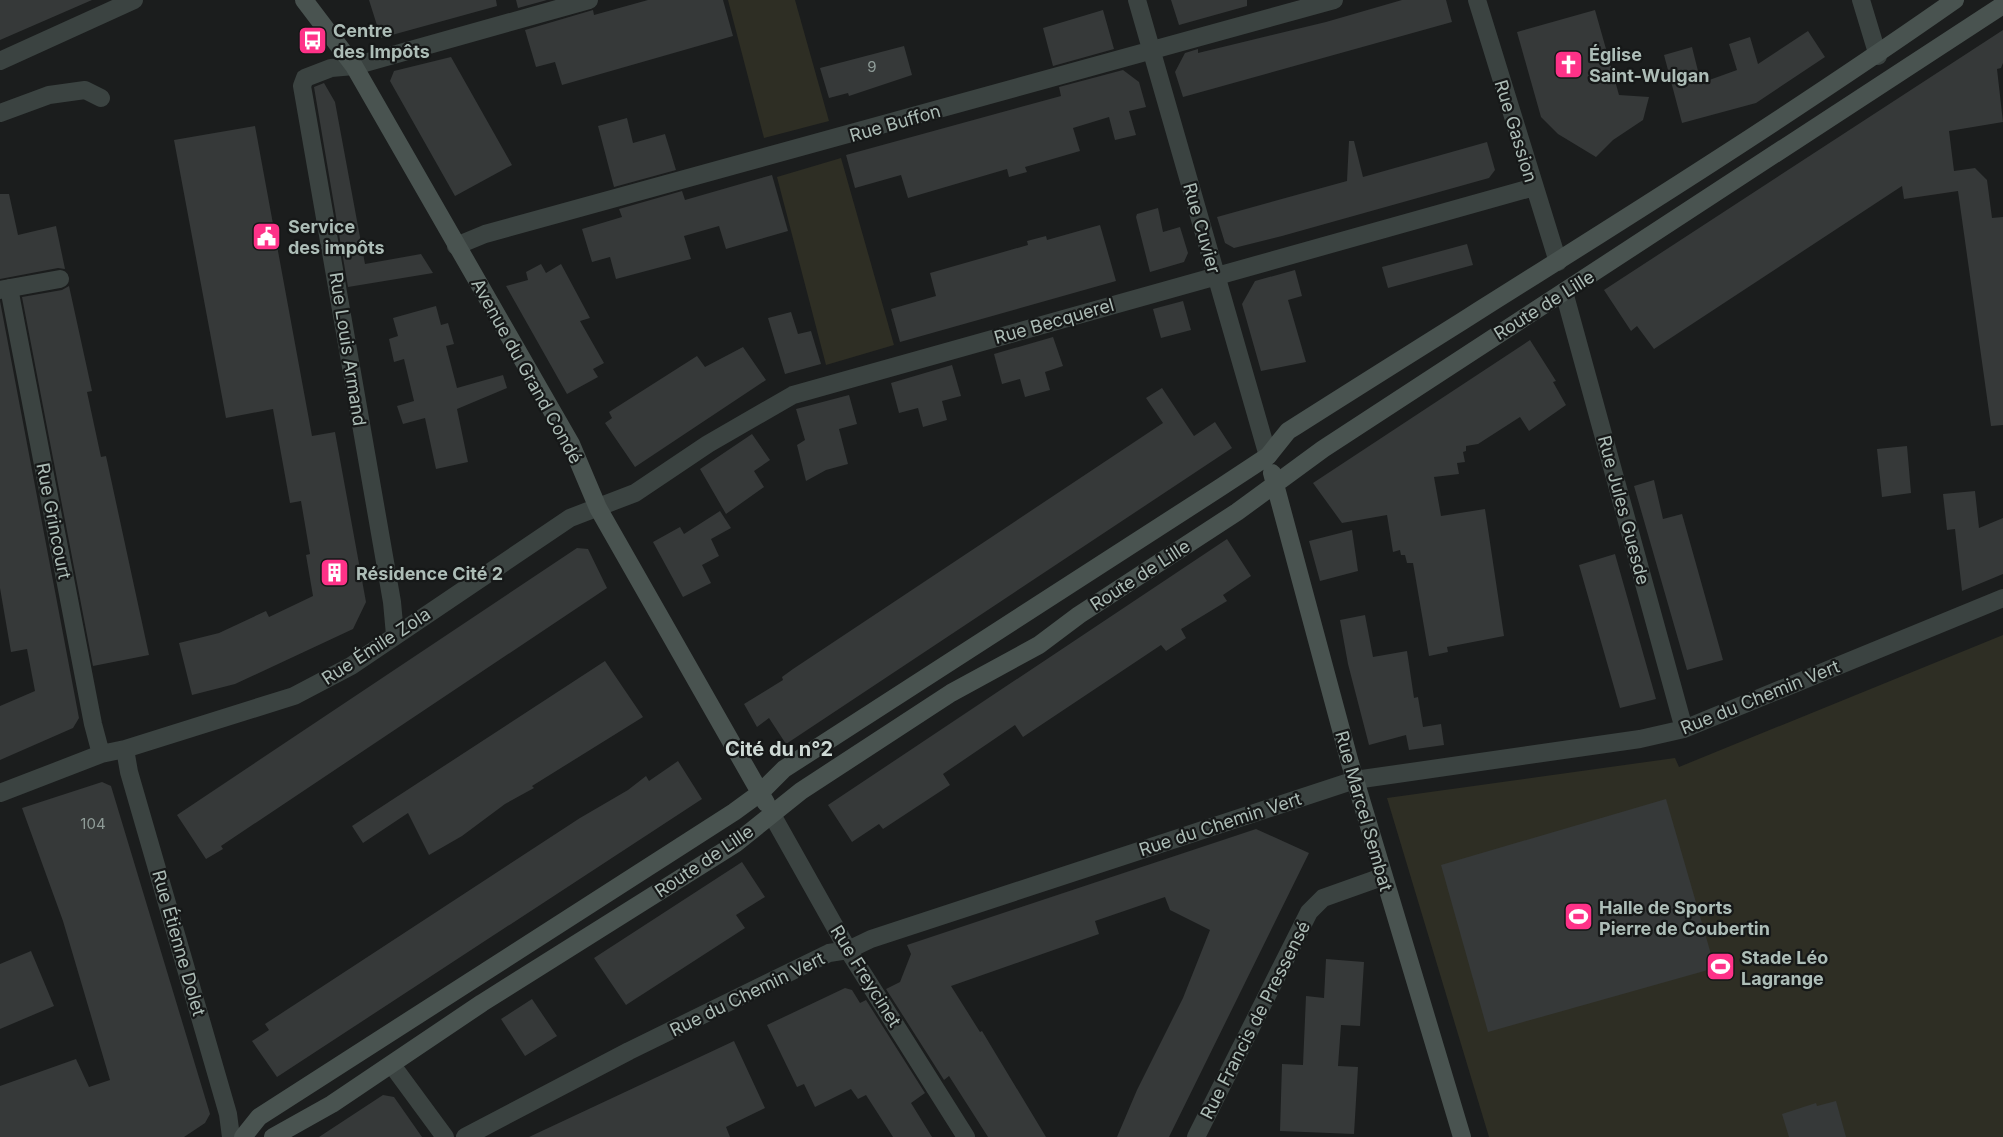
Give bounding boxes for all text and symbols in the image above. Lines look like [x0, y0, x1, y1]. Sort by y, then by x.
place label: Centre des Impôts [333, 20, 430, 62]
bus stop icon: Centre des Impôts [296, 24, 328, 56]
place label: Église Saint-Wulgan [1589, 44, 1709, 86]
church icon: Église Saint-Wulgan [1552, 48, 1584, 80]
house number: 9 [867, 57, 877, 76]
street label: Rue Gassion [1490, 77, 1542, 185]
street label: Rue Buffon [847, 100, 943, 146]
street label: Rue Cuvier [1179, 180, 1225, 276]
place label: Service des impôts [288, 216, 385, 258]
public building icon: Service des impôts [251, 220, 283, 252]
street label: Route de Lille [1490, 266, 1598, 344]
street label: Rue Louis Armand [325, 271, 371, 427]
street label: Avenue du Grand Condé [467, 275, 587, 467]
street label: Rue Becquerel [992, 294, 1116, 348]
street label: Rue Jules Guesde [1594, 433, 1654, 587]
street label: Rue Grincourt [32, 461, 76, 581]
street label: Route de Lille [1086, 535, 1194, 615]
building icon: Résidence Cité 2 [319, 557, 351, 589]
place label: Résidence Cité 2 [356, 563, 503, 584]
street label: Rue Émile Zola [317, 602, 434, 689]
street label: Rue du Chemin Vert [1677, 655, 1843, 738]
street label: Rue Marcel Sembat [1331, 728, 1397, 894]
district label: Cité du n°2 [725, 737, 833, 761]
street label: Rue du Chemin Vert [1136, 788, 1304, 860]
house number: 104 [80, 814, 106, 833]
street label: Route de Lille [651, 820, 757, 902]
street label: Rue Étienne Dolet [148, 867, 211, 1018]
place label: Halle de Sports Pierre de Coubertin [1599, 897, 1770, 939]
sports icon: Halle de Sports Pierre de Coubertin [1562, 901, 1594, 933]
street label: Rue Francis de Pressensé [1196, 917, 1314, 1123]
street label: Rue Freycinet [826, 921, 906, 1031]
street label: Rue du Chemin Vert [666, 947, 828, 1041]
place label: Stade Léo Lagrange [1741, 947, 1828, 989]
sports icon: Stade Léo Lagrange [1704, 951, 1736, 983]

